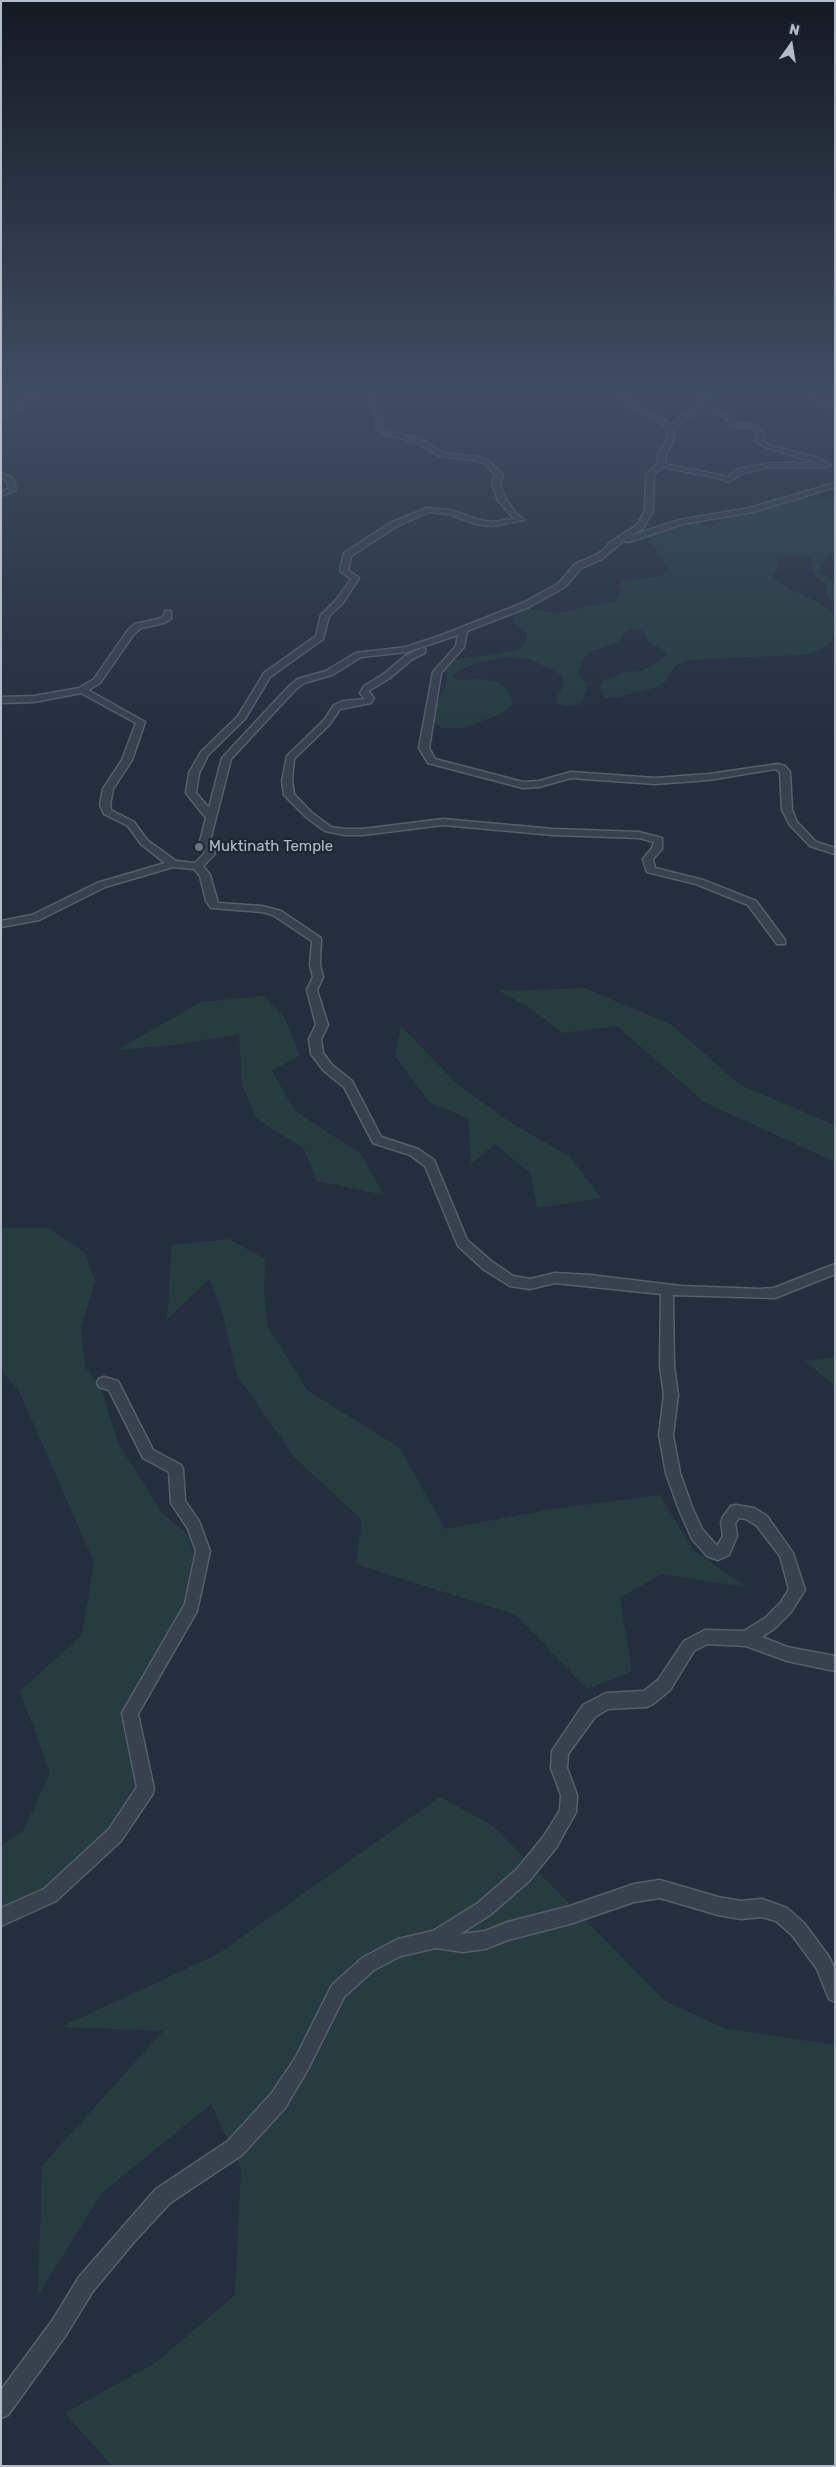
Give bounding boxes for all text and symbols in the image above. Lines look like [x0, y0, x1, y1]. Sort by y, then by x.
north arrow [766, 20, 816, 70]
text: N [788, 20, 801, 39]
place label: Muktinath Temple [209, 838, 333, 856]
marker: Muktinath Temple [193, 841, 205, 853]

